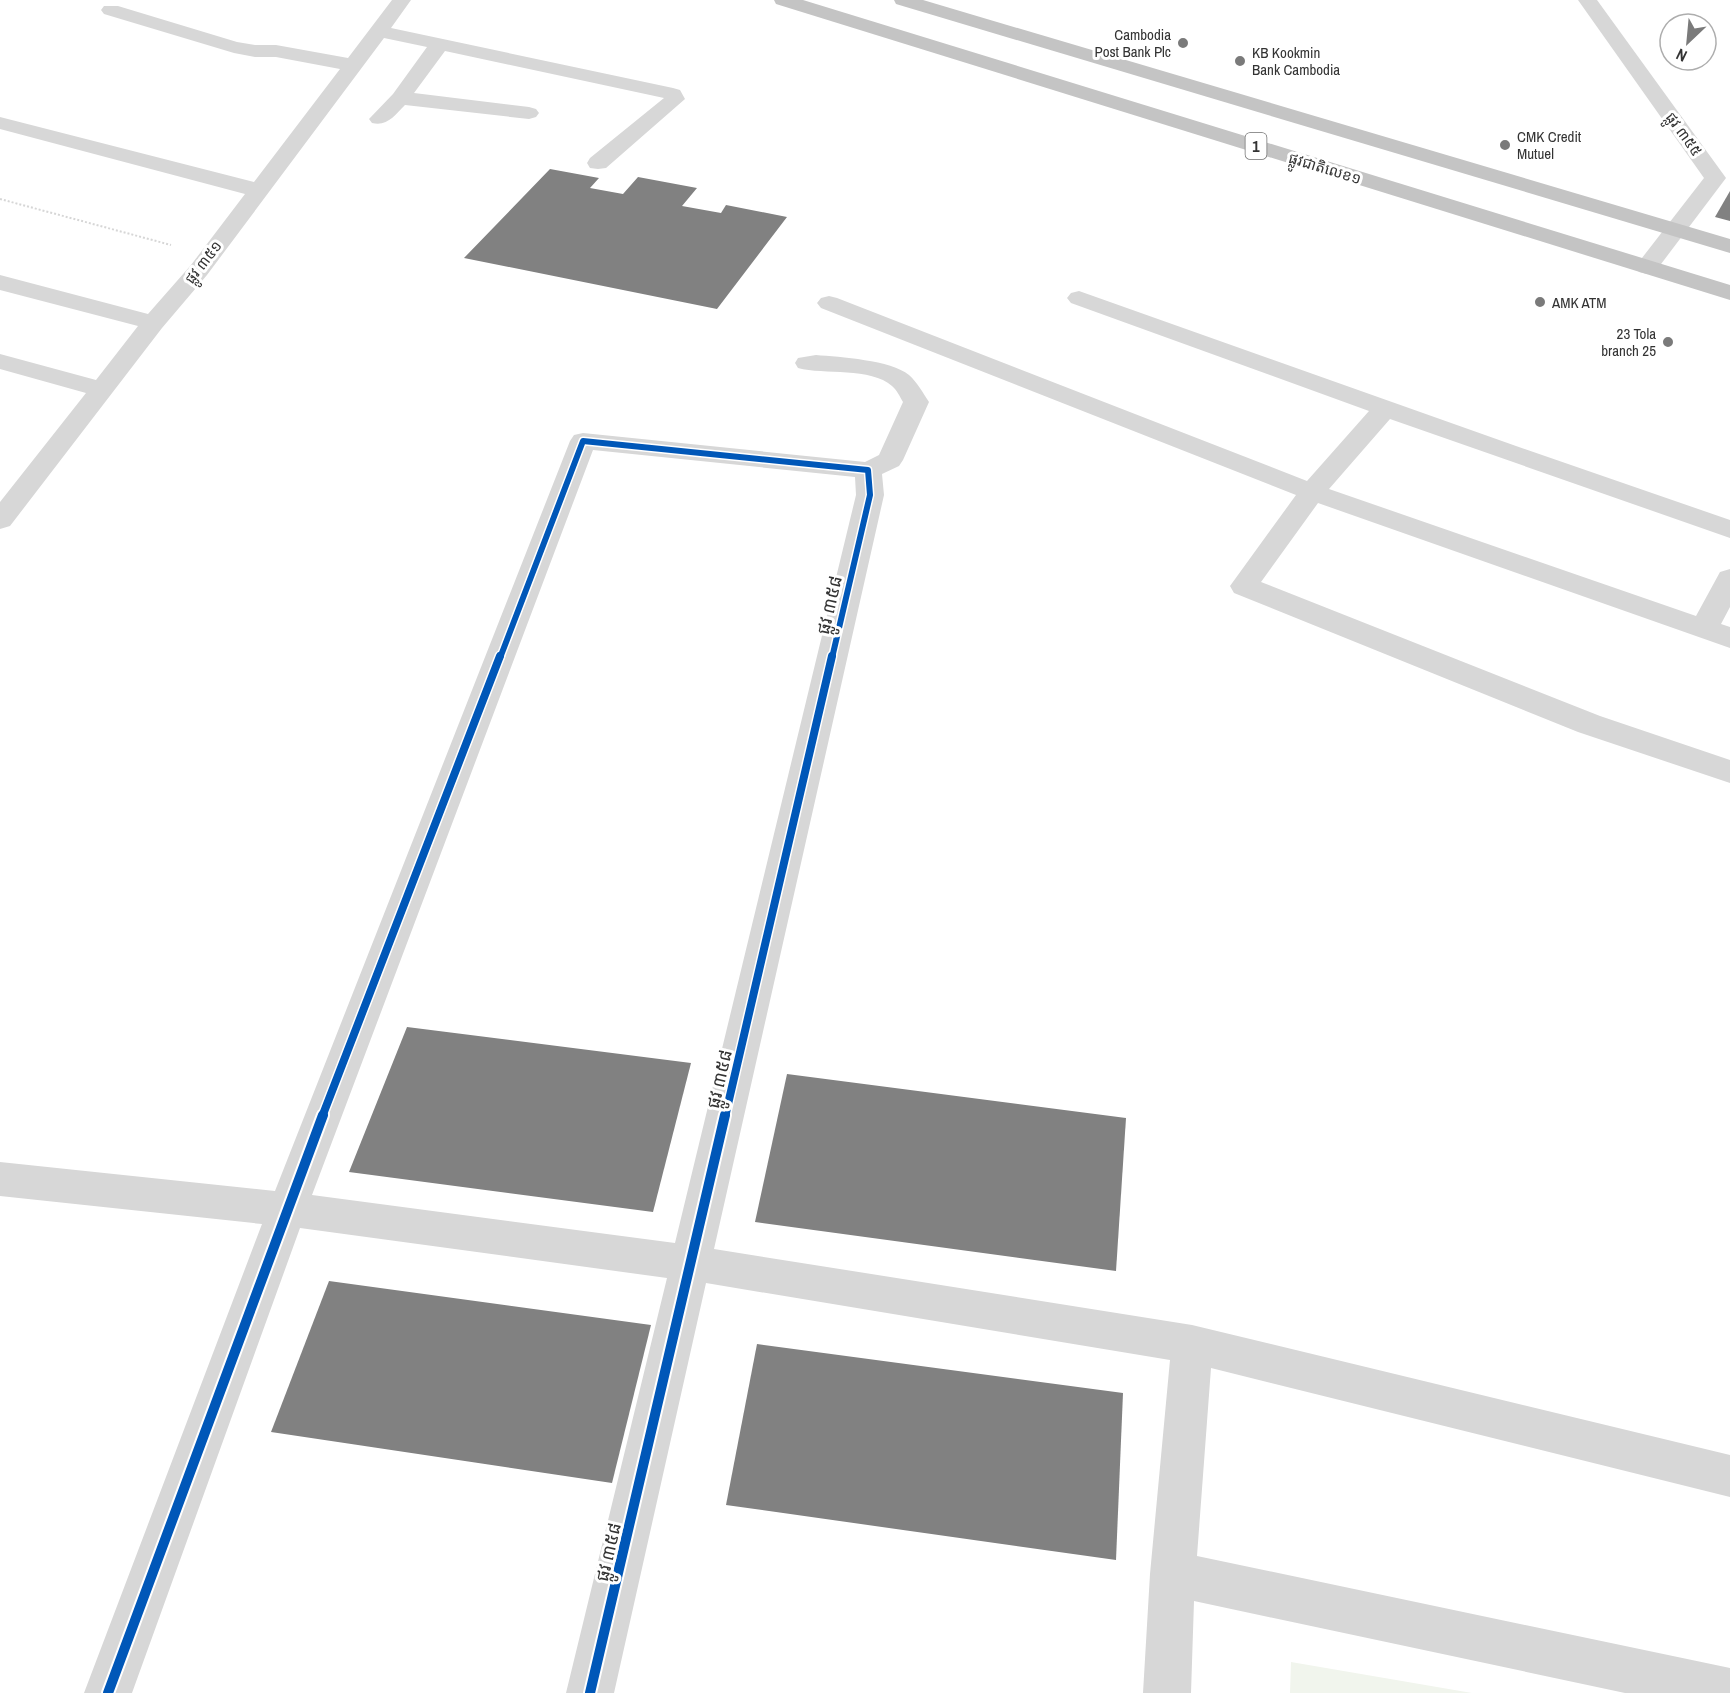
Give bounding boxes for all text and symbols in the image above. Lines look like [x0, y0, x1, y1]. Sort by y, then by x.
north arrow [1658, 12, 1718, 72]
place label: Cambodia Post Bank Plc [1094, 24, 1171, 62]
marker: Cambodia Post Bank Plc [1176, 36, 1190, 50]
place label: KB Kookmin Bank Cambodia [1252, 42, 1340, 80]
text: N [1672, 44, 1691, 67]
marker: KB Kookmin Bank Cambodia [1233, 54, 1247, 68]
street label: ផ្លូវ ៣៥៥ [1658, 108, 1707, 162]
place label: CMK Credit Mutuel [1517, 126, 1582, 164]
road number: 1 [1246, 133, 1266, 159]
marker: CMK Credit Mutuel [1498, 138, 1512, 152]
street label: ផ្លូវជាតិលេខ១ [1285, 147, 1364, 192]
street label: ផ្លូវ ៣៥១ [179, 236, 229, 290]
place label: AMK ATM [1551, 292, 1606, 313]
marker: AMK ATM [1533, 295, 1547, 309]
place label: 23 Tola branch 25 [1601, 323, 1656, 361]
marker: 23 Tola branch 25 [1661, 335, 1675, 349]
street label: ផ្លូវ ៣៥៨ [810, 573, 852, 638]
street label: ផ្លូវ ៣៥៨ [700, 1047, 742, 1112]
street label: ផ្លូវ ៣៥៨ [589, 1520, 631, 1585]

